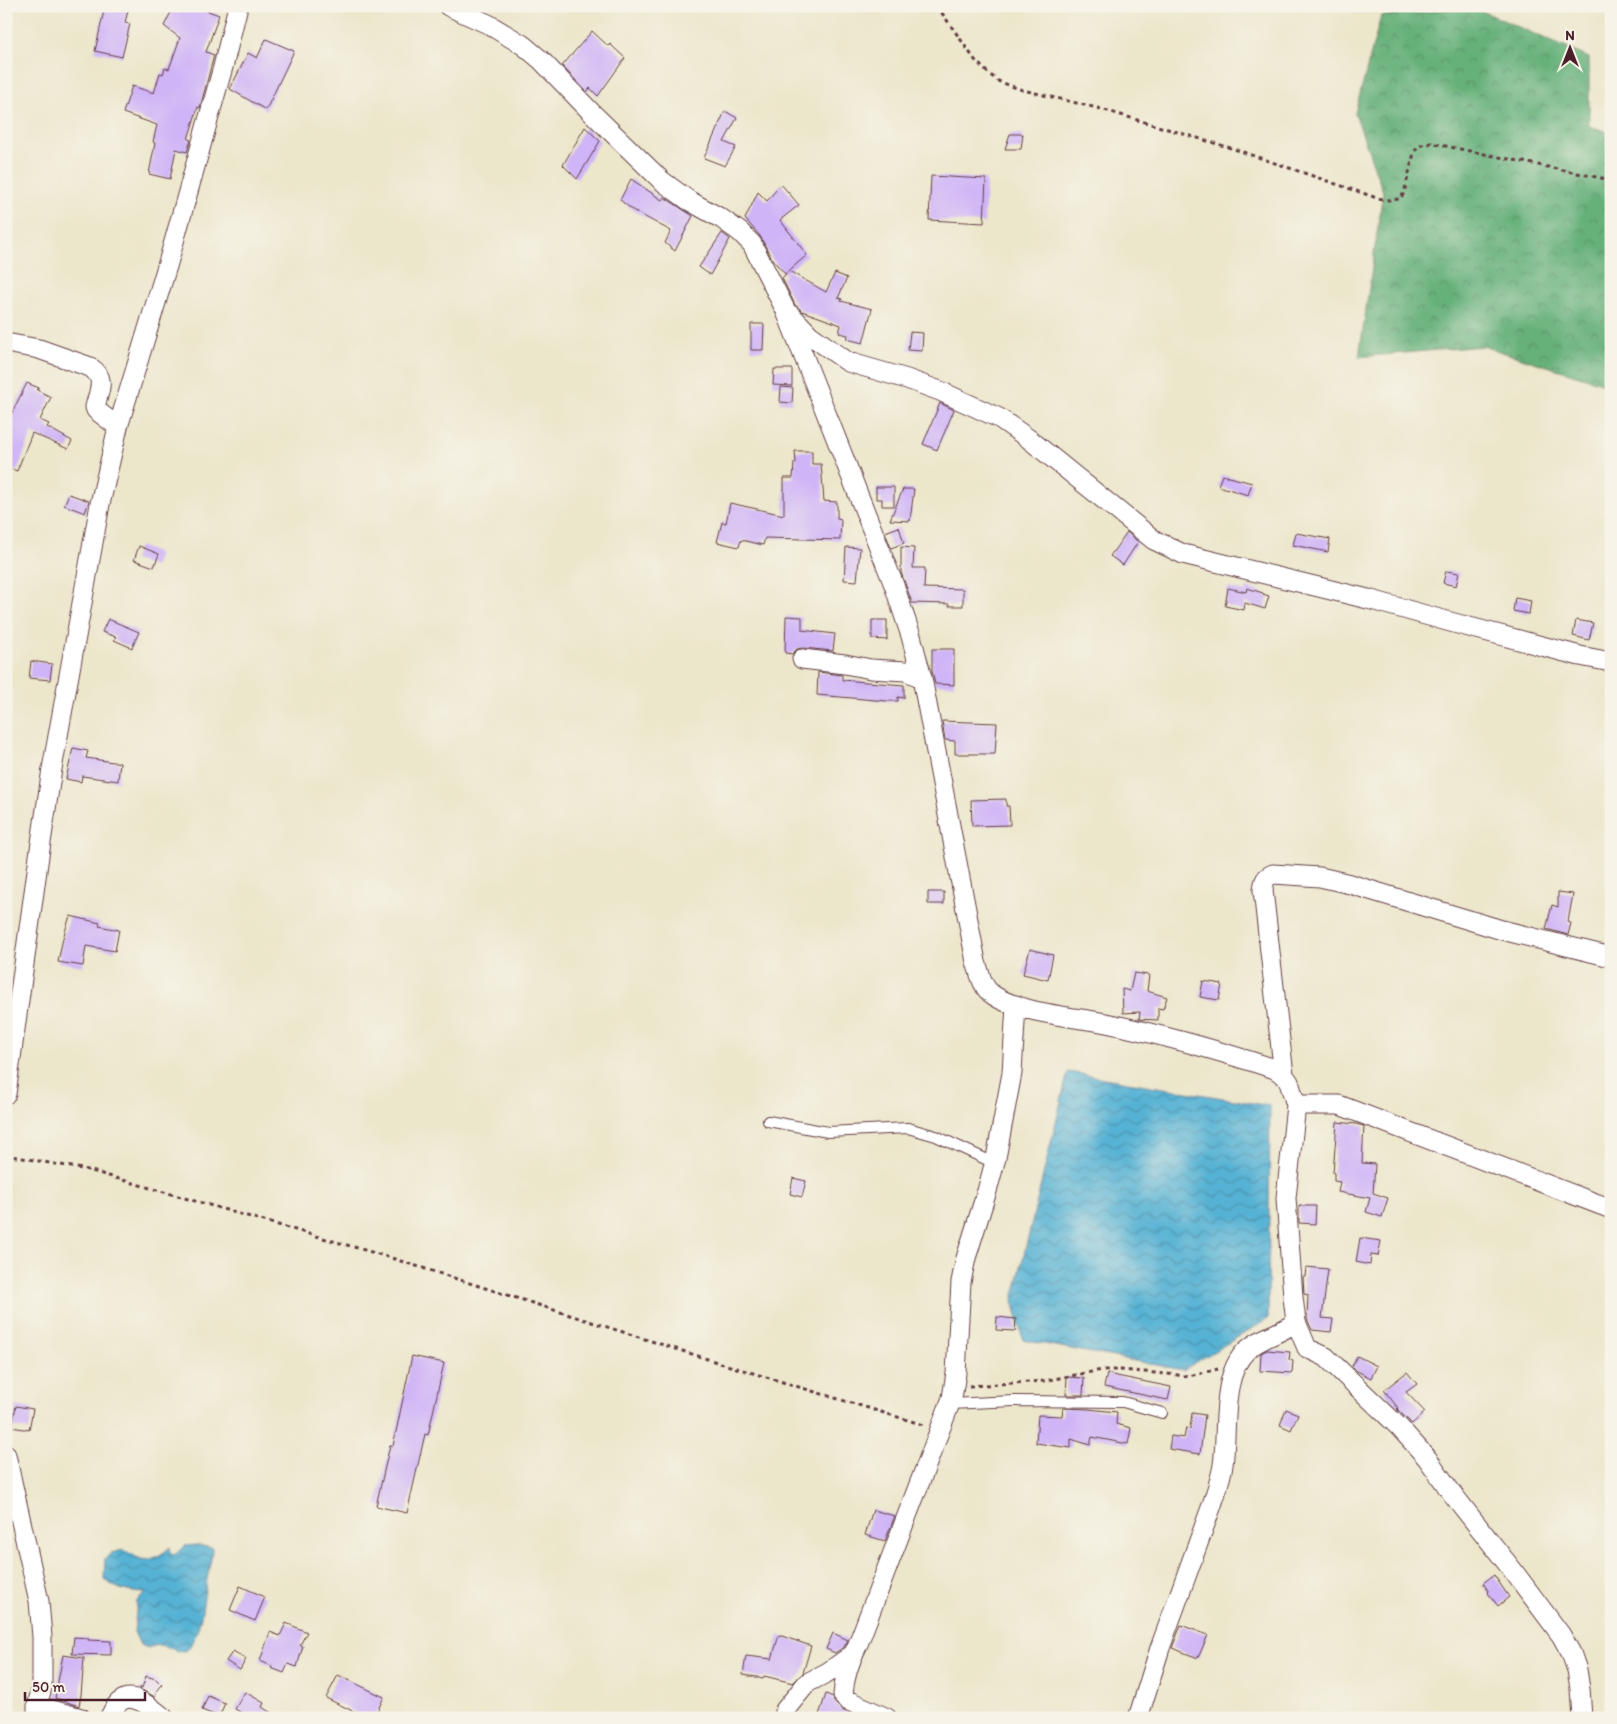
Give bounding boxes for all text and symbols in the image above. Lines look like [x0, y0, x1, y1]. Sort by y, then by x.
north arrow [1544, 22, 1594, 72]
text: N [1565, 27, 1575, 44]
scale bar [25, 1669, 145, 1701]
text: 50 m [32, 1678, 65, 1696]

